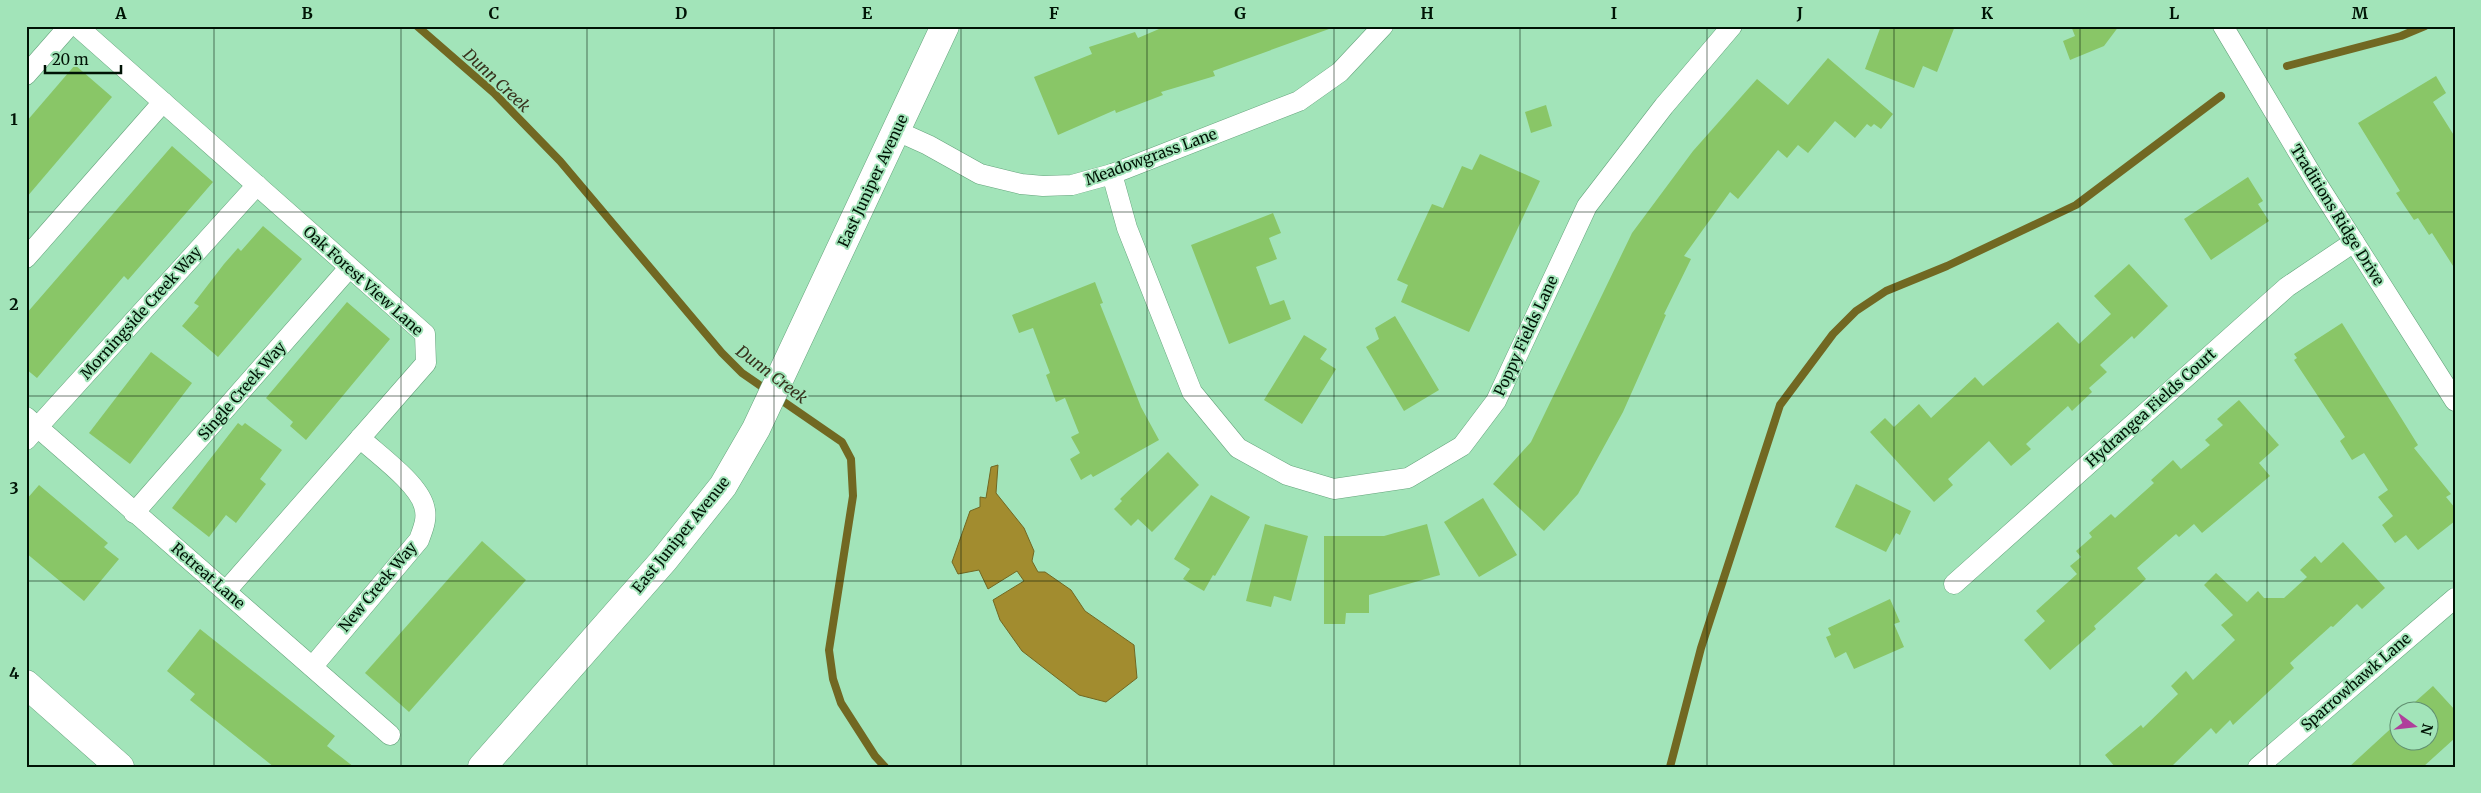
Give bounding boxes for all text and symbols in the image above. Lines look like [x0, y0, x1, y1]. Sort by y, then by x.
text: A [114, 3, 127, 23]
text: B [301, 3, 313, 23]
text: C [489, 3, 499, 23]
text: D [675, 3, 687, 23]
text: E [862, 3, 873, 23]
text: F [1049, 3, 1059, 23]
text: G [1234, 3, 1246, 23]
text: H [1420, 3, 1434, 23]
text: I [1611, 3, 1617, 23]
text: J [1796, 3, 1803, 23]
text: K [1981, 3, 1993, 23]
text: L [2169, 3, 2179, 23]
text: M [2352, 3, 2369, 23]
scale bar [45, 42, 121, 74]
water label: Dunn Creek [459, 43, 535, 116]
text: 20 m [52, 50, 89, 69]
text: 1 [10, 109, 18, 129]
street label: East Juniper Avenue [833, 111, 912, 250]
street label: Meadowgrass Lane [1082, 124, 1219, 189]
street label: Traditions Ridge Drive [2286, 141, 2389, 289]
street label: Oak Forest View Lane [299, 222, 427, 340]
street label: Morningside Creek Way [76, 242, 205, 383]
street label: Poppy Fields Lane [1489, 272, 1562, 399]
text: 2 [9, 294, 19, 314]
street label: Single Creek Way [194, 337, 290, 444]
water label: Dunn Creek [732, 340, 812, 408]
street label: Hydrangea Fields Court [2082, 344, 2220, 471]
street label: East Juniper Avenue [628, 473, 733, 597]
text: 3 [9, 478, 19, 498]
street label: New Creek Way [335, 538, 421, 635]
street label: Retreat Lane [168, 539, 249, 613]
street label: Sparrowhawk Lane [2297, 629, 2415, 735]
text: 4 [9, 663, 19, 683]
north arrow [2388, 700, 2438, 750]
text: N [2416, 722, 2437, 737]

